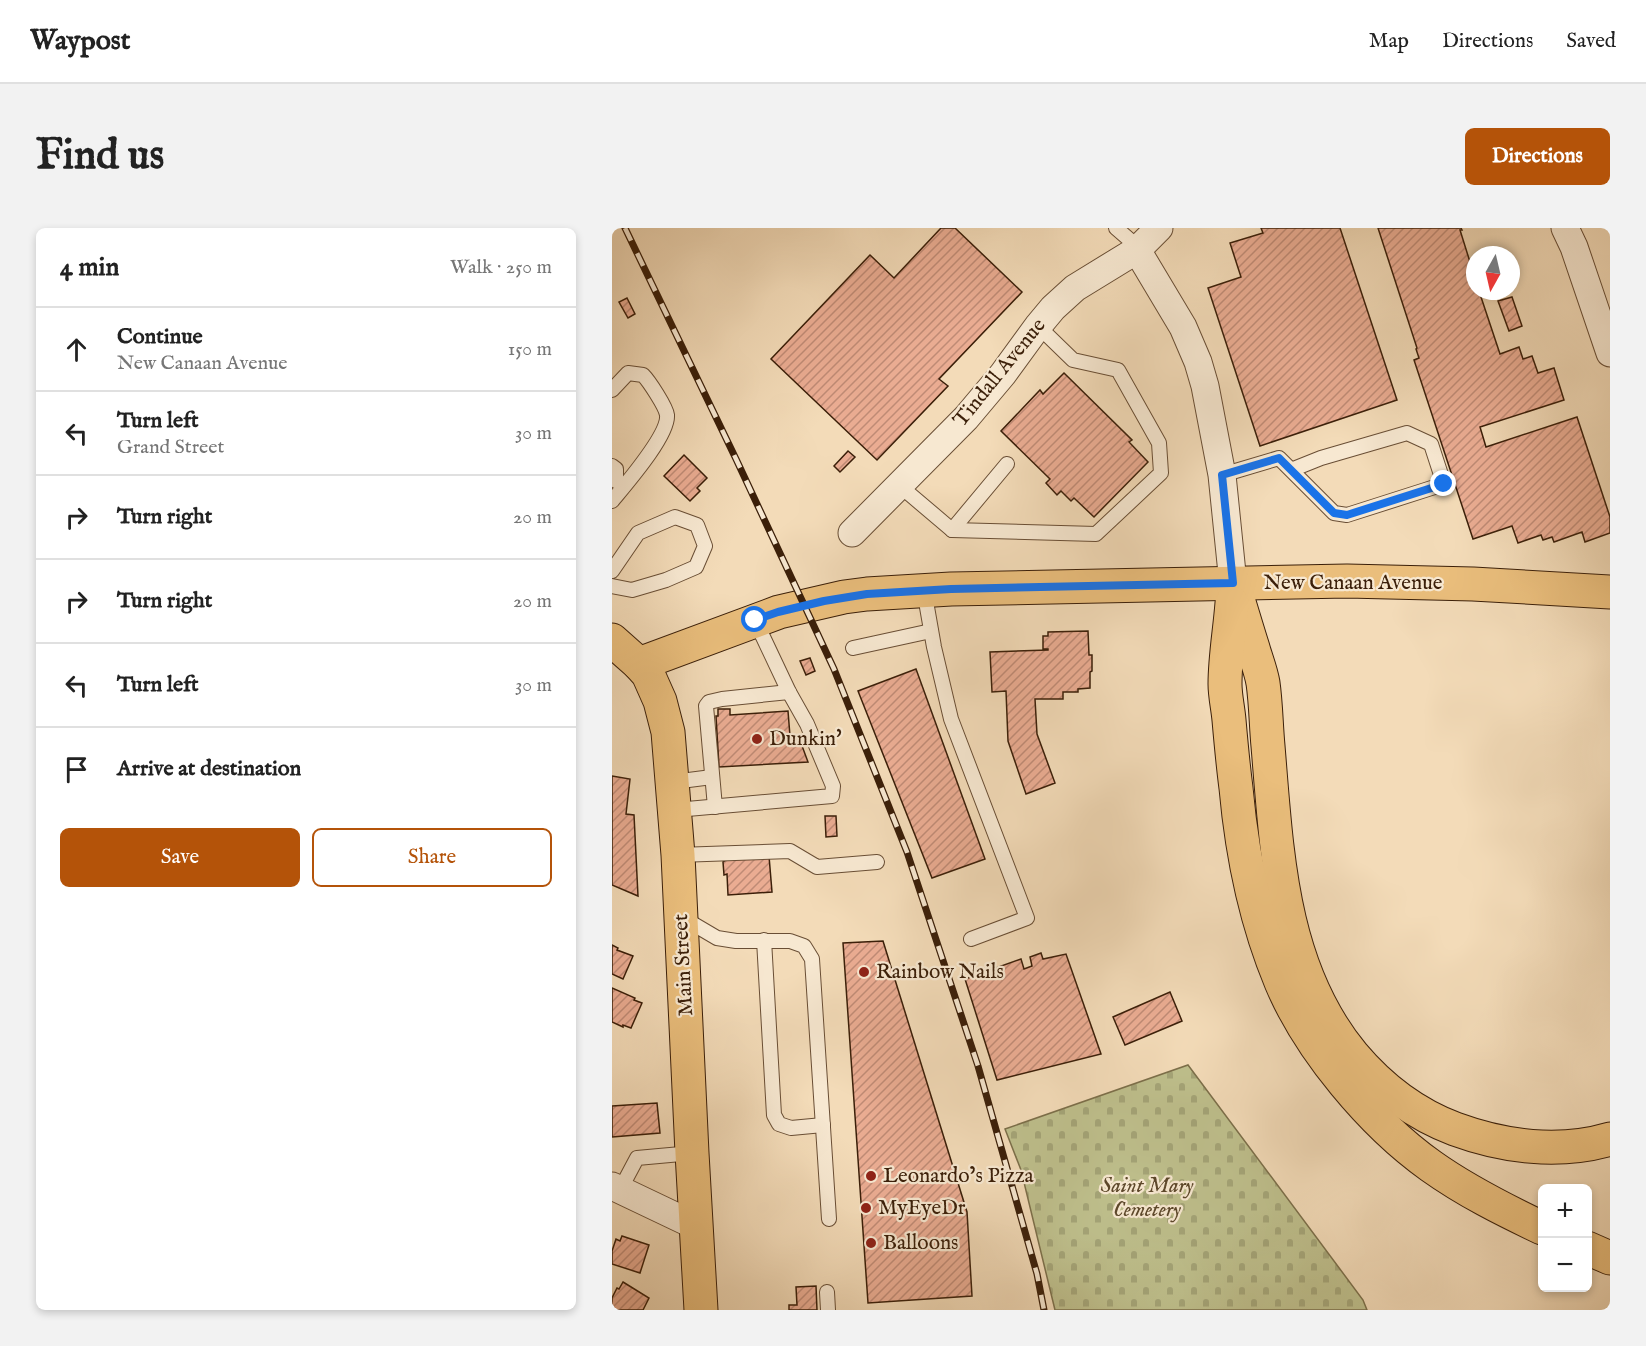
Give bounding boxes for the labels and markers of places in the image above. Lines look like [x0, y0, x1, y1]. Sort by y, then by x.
place label: Dunkin' [769, 726, 842, 753]
marker: Dunkin' [750, 732, 764, 746]
place label: Rainbow Nails [876, 959, 1004, 986]
marker: Rainbow Nails [857, 965, 871, 979]
place label: Leonardo’s Pizza [883, 1163, 1035, 1190]
marker: Leonardo’s Pizza [864, 1169, 878, 1183]
place label: MyEyeDr [878, 1195, 966, 1222]
marker: MyEyeDr [859, 1201, 873, 1215]
place label: Balloons [883, 1230, 959, 1257]
marker: Balloons [864, 1236, 878, 1250]

